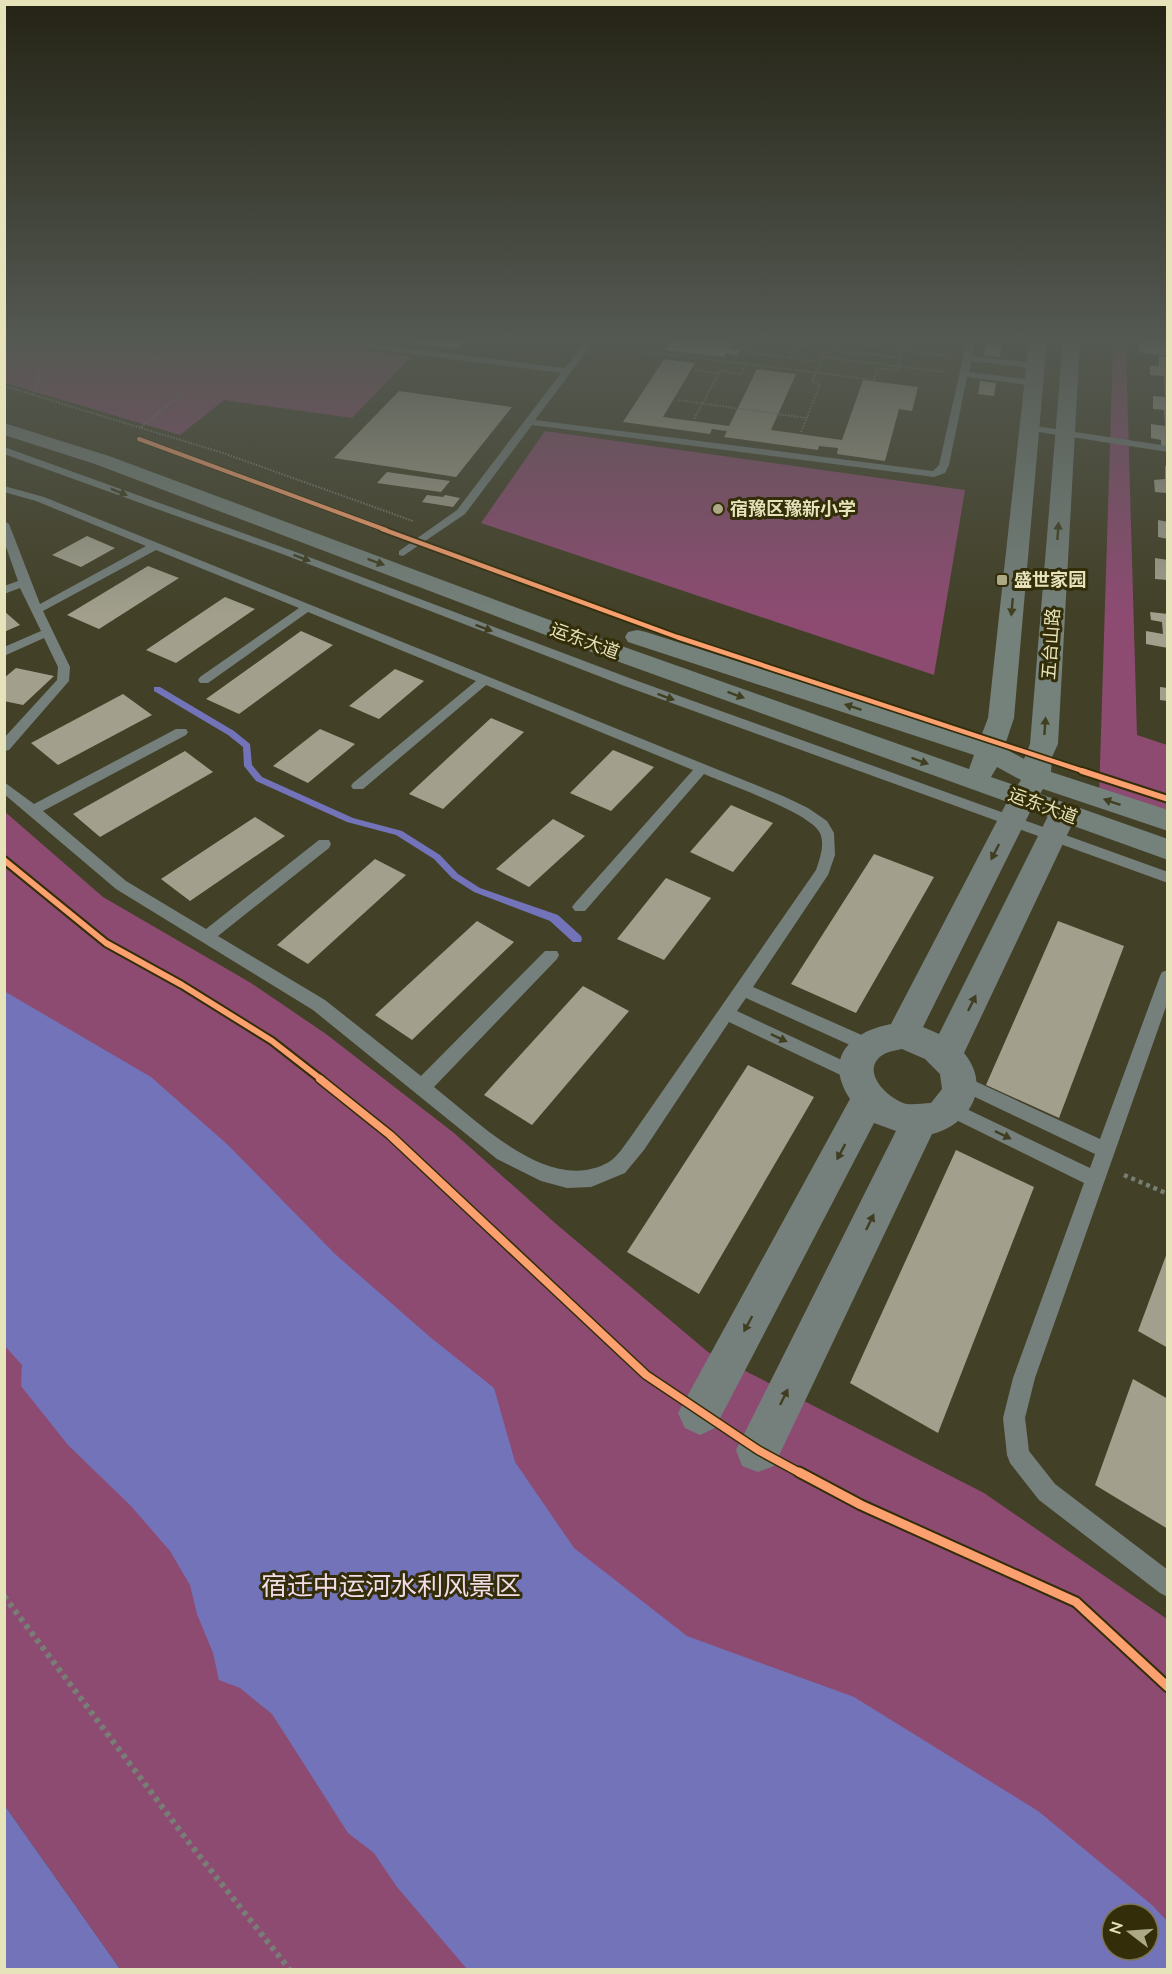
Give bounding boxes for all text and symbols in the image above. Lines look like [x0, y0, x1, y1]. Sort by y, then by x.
one-way arrow [110, 487, 128, 497]
place label: 宿豫区豫新小学 [730, 497, 856, 520]
marker: 宿豫区豫新小学 [711, 502, 725, 516]
one-way arrow [1053, 522, 1062, 541]
one-way arrow [293, 554, 311, 563]
one-way arrow [367, 557, 385, 567]
place label: 盛世家园 [1014, 568, 1086, 591]
marker: 盛世家园 [995, 573, 1009, 587]
one-way arrow [1007, 597, 1017, 616]
street label: 五台山路 [1037, 607, 1064, 681]
street label: 运东大道 [547, 617, 623, 664]
one-way arrow [475, 623, 493, 633]
one-way arrow [727, 691, 745, 701]
one-way arrow [658, 692, 676, 702]
one-way arrow [844, 702, 862, 711]
one-way arrow [1041, 716, 1050, 735]
one-way arrow [911, 756, 929, 766]
street label: 运东大道 [1005, 782, 1081, 829]
one-way arrow [1103, 797, 1121, 807]
one-way arrow [991, 843, 1000, 860]
one-way arrow [967, 994, 976, 1011]
one-way arrow [771, 1033, 788, 1042]
one-way arrow [994, 1130, 1011, 1139]
one-way arrow [836, 1144, 846, 1161]
one-way arrow [865, 1214, 875, 1231]
one-way arrow [743, 1315, 753, 1332]
one-way arrow [780, 1389, 789, 1406]
park label: 宿迁中运河水利风景区 [261, 1569, 521, 1602]
north arrow [1100, 1902, 1160, 1962]
text: N [1104, 1919, 1127, 1936]

